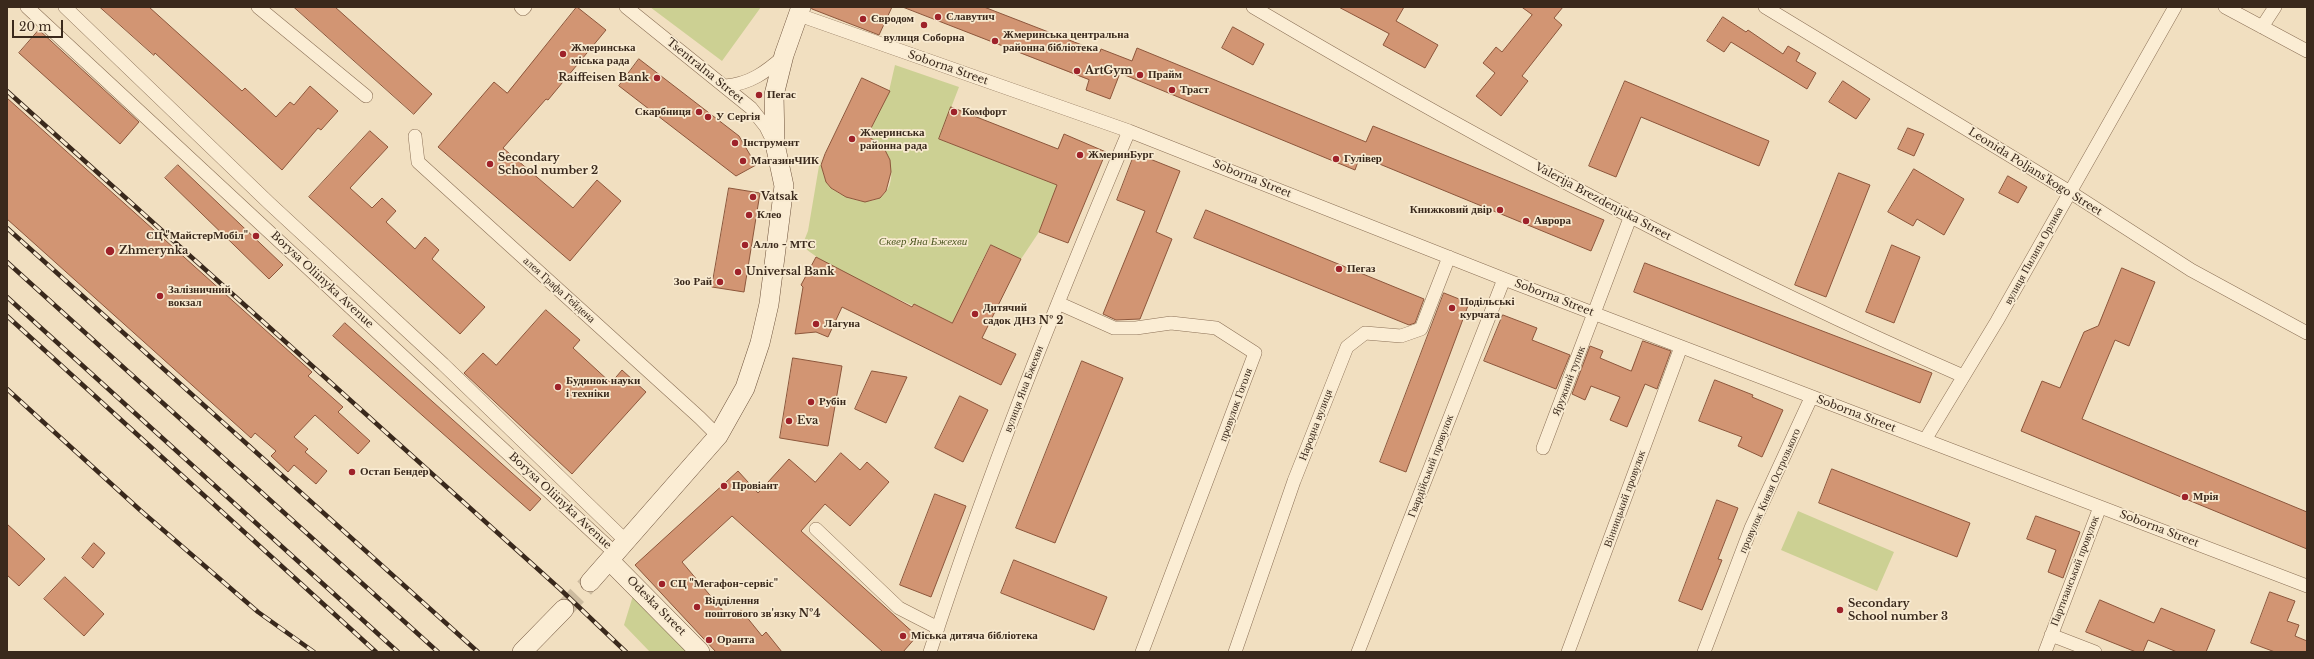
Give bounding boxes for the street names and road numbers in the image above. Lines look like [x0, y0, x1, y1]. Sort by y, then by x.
street label: Tsentralna Street [664, 36, 746, 106]
street label: Soborna Street [906, 48, 990, 88]
street label: Leonida Poljans'kogo Street [1966, 125, 2104, 219]
street label: Soborna Street [1211, 157, 1293, 201]
street label: Valerija Brezdenjuka Street [1533, 160, 1673, 244]
street label: вулиця Пилипа Орлика [2002, 205, 2066, 307]
street label: Borysa Oliinyka Avenue [268, 229, 376, 331]
street label: алея Графа Гейдена [520, 254, 598, 326]
street label: Soborna Street [1512, 277, 1596, 319]
street label: вулиця Яна Бжехви [1001, 344, 1047, 434]
street label: Яружний тупик [1550, 344, 1588, 418]
street label: провулок Гоголя [1217, 366, 1255, 444]
street label: Народна вулиця [1296, 388, 1336, 462]
street label: Soborna Street [1814, 393, 1898, 435]
street label: Гвардійський провулок [1405, 413, 1457, 519]
street label: провулок Князя Острозького [1736, 427, 1804, 555]
street label: Вінницький провулок [1601, 449, 1649, 549]
street label: Borysa Oliinyka Avenue [506, 450, 614, 552]
street label: Soborna Street [2117, 508, 2201, 550]
street label: Партизанський провулок [2048, 514, 2102, 628]
street label: Odeska Street [624, 574, 688, 638]

